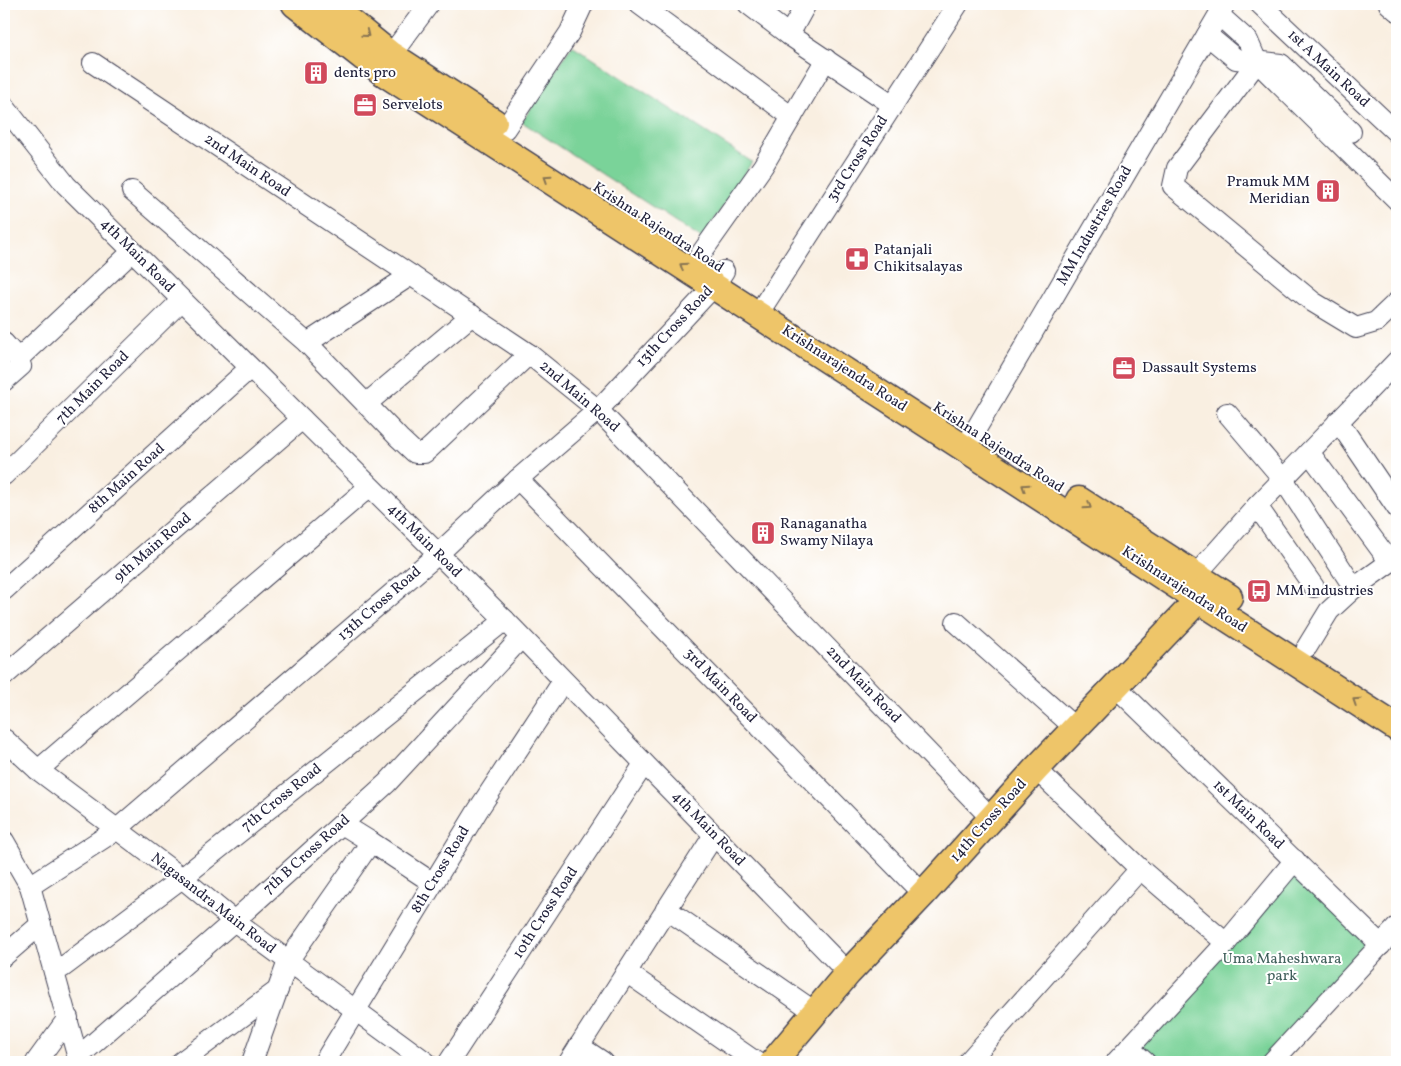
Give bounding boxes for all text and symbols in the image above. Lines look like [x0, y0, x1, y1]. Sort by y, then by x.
street label: 1st A Main Road [1282, 25, 1374, 113]
one-way arrow [360, 29, 369, 37]
building icon: dents pro [303, 60, 329, 86]
place label: dents pro [334, 63, 396, 84]
office icon: Servelots [352, 92, 378, 118]
place label: Servelots [382, 95, 443, 116]
street label: 3rd Cross Road [822, 112, 894, 206]
street label: 2nd Main Road [200, 129, 294, 203]
street label: MM Industries Road [1052, 162, 1138, 290]
place label: Pramuk MM Meridian [1227, 172, 1310, 210]
one-way arrow [543, 174, 552, 184]
street label: Krishna Rajendra Road [588, 178, 728, 278]
building icon: Pramuk MM Meridian [1315, 178, 1341, 204]
street label: 4th Main Road [95, 214, 179, 298]
place label: Patanjali Chikitsalayas [874, 240, 963, 278]
pharmacy icon: Patanjali Chikitsalayas [844, 246, 870, 272]
one-way arrow [680, 263, 689, 272]
street label: 13th Cross Road [632, 282, 718, 372]
street label: Krishnarajendra Road [777, 320, 911, 418]
street label: 7th Main Road [52, 347, 134, 429]
office icon: Dassault Systems [1111, 355, 1137, 381]
street label: 2nd Main Road [534, 356, 624, 438]
place label: Dassault Systems [1142, 358, 1257, 379]
street label: Krishna Rajendra Road [928, 398, 1068, 498]
street label: 8th Main Road [84, 439, 170, 519]
one-way arrow [1022, 484, 1031, 493]
street label: 4th Main Road [382, 499, 466, 583]
one-way arrow [1082, 499, 1091, 509]
street label: 9th Main Road [110, 508, 196, 588]
place label: Ranaganatha Swamy Nilaya [780, 514, 873, 552]
building icon: Ranaganatha Swamy Nilaya [750, 520, 776, 546]
street label: Krishnarajendra Road [1117, 541, 1251, 639]
street label: 13th Cross Road [334, 562, 426, 646]
bus stop icon: MM industries [1246, 578, 1272, 604]
place label: MM industries [1276, 581, 1373, 602]
street label: 2nd Main Road [821, 642, 905, 728]
street label: 3rd Main Road [679, 644, 761, 728]
one-way arrow [1353, 698, 1362, 707]
street label: 7th Cross Road [237, 759, 327, 837]
street label: 14th Cross Road [946, 775, 1032, 867]
street label: 1st Main Road [1208, 775, 1288, 855]
street label: 4th Main Road [666, 786, 750, 872]
street label: 7th B Cross Road [259, 810, 355, 900]
street label: 8th Cross Road [407, 822, 475, 918]
street label: Nagasandra Main Road [146, 848, 280, 960]
street label: 10th Cross Road [508, 863, 584, 963]
park label: Uma Maheshwara park [1223, 949, 1341, 987]

